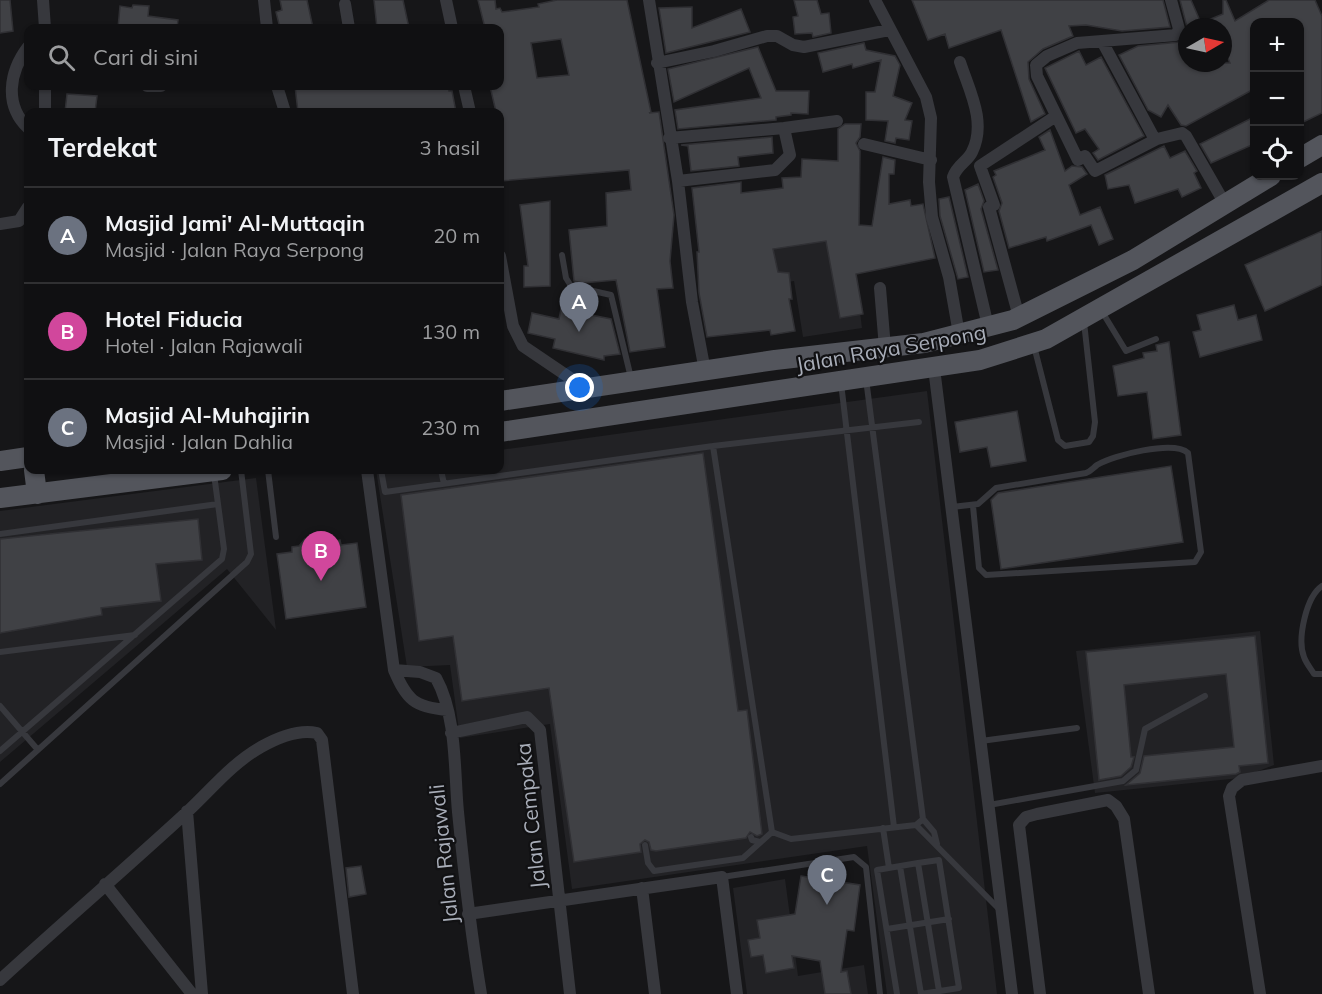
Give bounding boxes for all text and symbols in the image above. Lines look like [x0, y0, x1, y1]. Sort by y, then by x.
north arrow [1178, 18, 1232, 72]
map controls [1250, 18, 1304, 180]
button: + [1250, 18, 1304, 72]
search box [24, 24, 504, 90]
icon: search [45, 41, 78, 74]
text: Cari di sini [93, 43, 198, 71]
button: − [1250, 72, 1304, 126]
button: locate [1250, 126, 1304, 180]
text: Terdekat [48, 131, 157, 164]
text: 3 hasil [420, 135, 480, 160]
text: Masjid Jami' Al-Muttaqin [105, 209, 365, 237]
text: A [60, 223, 75, 248]
text: 20 m [433, 223, 480, 248]
text: Masjid · Jalan Raya Serpong [105, 237, 364, 262]
pin: A [560, 282, 598, 332]
text: Hotel Fiducia [105, 305, 243, 333]
street label: Jalan Raya Serpong [794, 318, 988, 378]
text: B [61, 319, 74, 344]
text: 130 m [421, 319, 480, 344]
text: Hotel · Jalan Rajawali [105, 333, 303, 358]
your location [565, 373, 594, 402]
text: Masjid Al-Muhajirin [105, 401, 310, 429]
text: C [61, 415, 74, 440]
text: 230 m [421, 415, 480, 440]
text: Masjid · Jalan Dahlia [105, 429, 293, 454]
pin: B [302, 532, 340, 581]
street label: Jalan Cempaka [509, 742, 551, 890]
street label: Jalan Rajawali [423, 783, 463, 925]
pin: C [808, 856, 846, 905]

